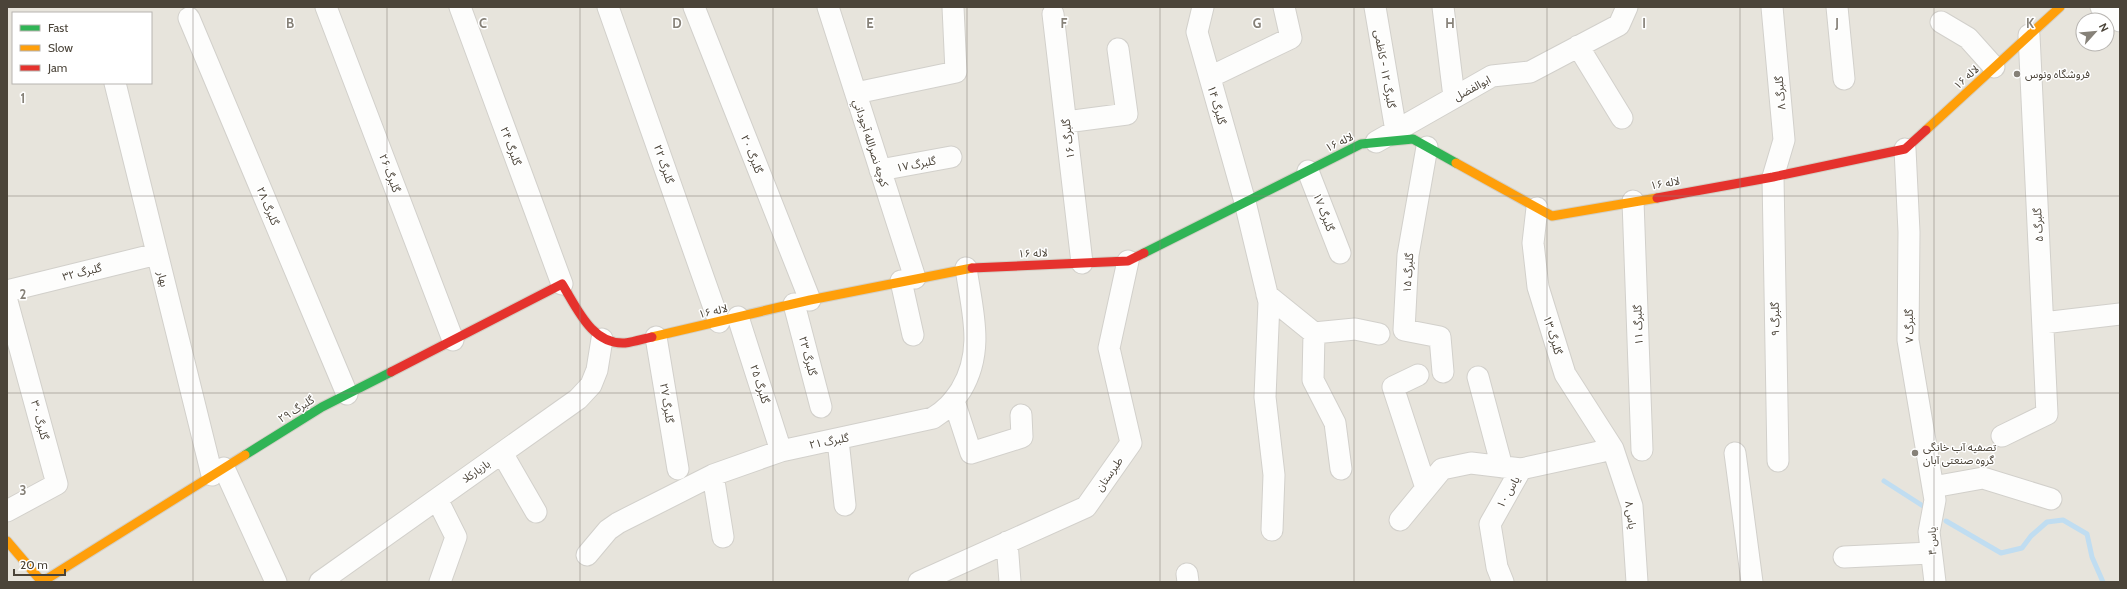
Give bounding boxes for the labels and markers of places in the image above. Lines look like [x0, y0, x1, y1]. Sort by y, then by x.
place label: فروشگاه ونوس [2025, 67, 2090, 81]
marker: فروشگاه ونوس [2012, 69, 2022, 79]
place label: تصفیه آب خانگی گروه صنعتی آبان [1923, 440, 1996, 467]
marker: تصفیه آب خانگی گروه صنعتی آبان [1910, 448, 1920, 458]

